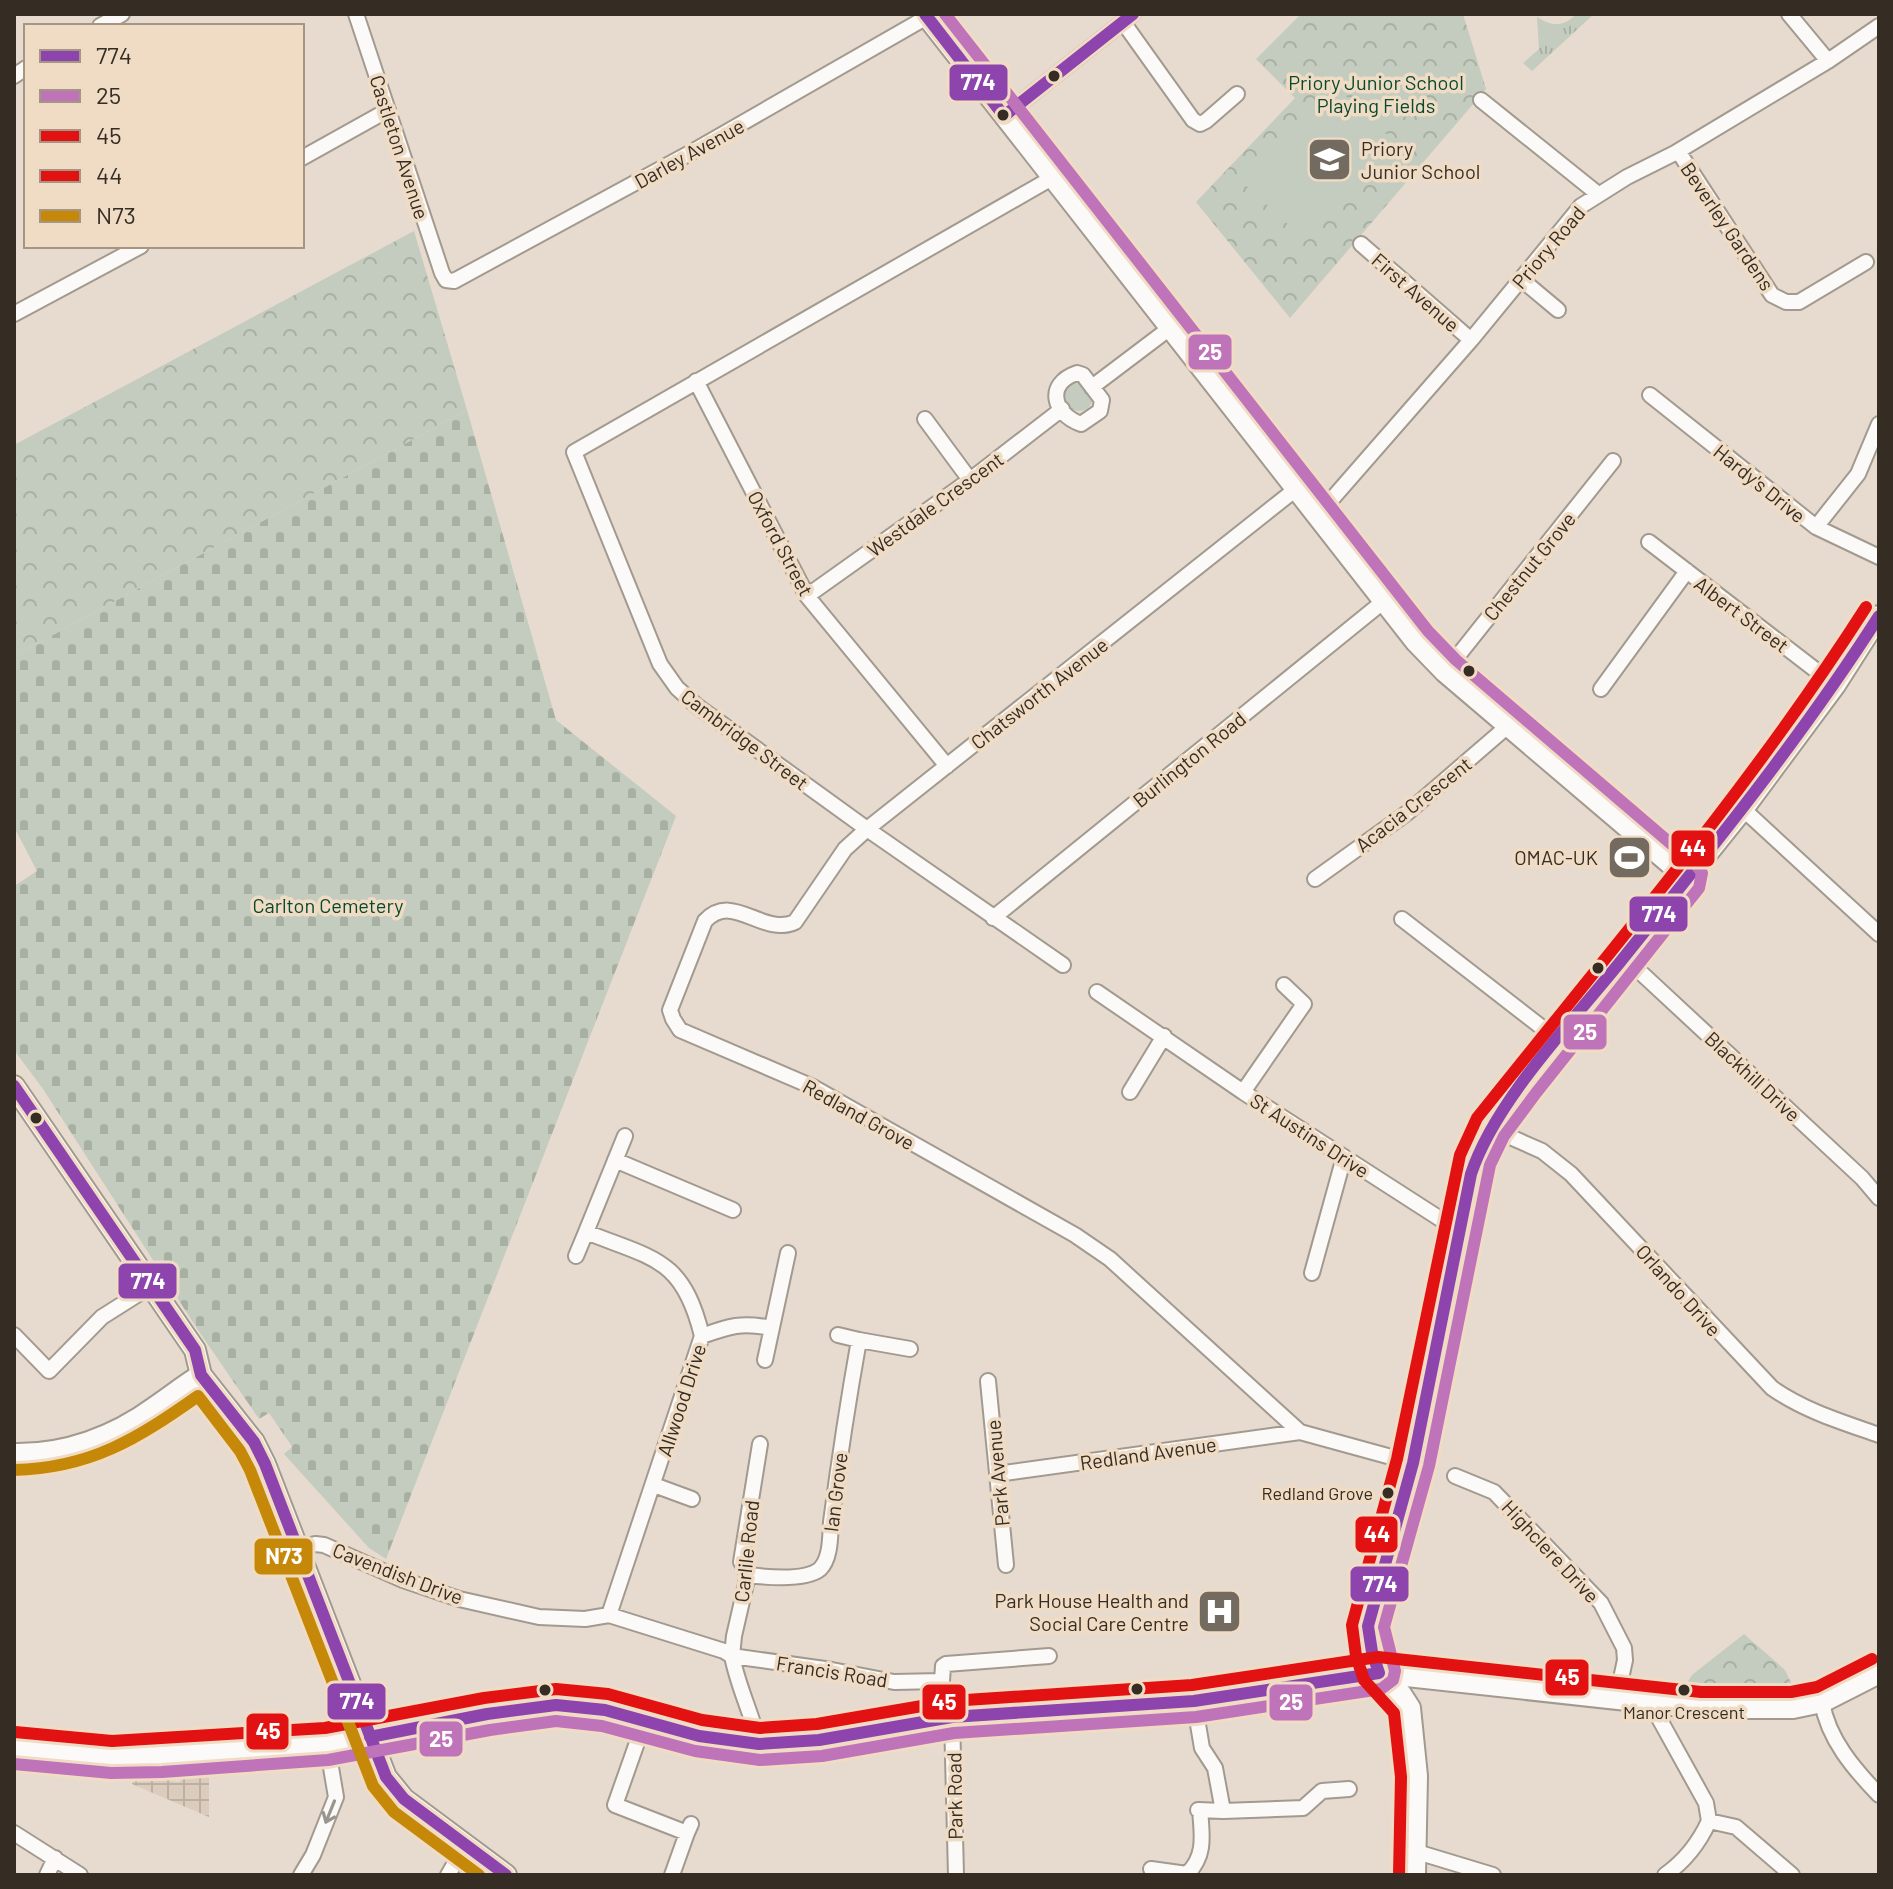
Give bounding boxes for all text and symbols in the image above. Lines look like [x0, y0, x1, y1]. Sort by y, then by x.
legend [24, 24, 304, 248]
text: 774 [96, 40, 132, 69]
line badge: 774 [948, 63, 1009, 102]
text: 774 [960, 68, 996, 94]
unlabelled marker [1046, 68, 1062, 84]
park label: Priory Junior School Playing Fields [1288, 70, 1464, 117]
street label: Castleton Avenue [365, 72, 435, 222]
text: 25 [96, 80, 121, 109]
unlabelled marker [995, 107, 1011, 123]
street label: Darley Avenue [630, 113, 748, 193]
text: 45 [96, 120, 122, 149]
school or university icon: Priory Junior School [1306, 136, 1354, 184]
place label: Priory Junior School [1361, 136, 1480, 183]
street label: Beverley Gardens [1676, 157, 1780, 295]
text: 44 [96, 160, 122, 189]
text: N73 [96, 200, 136, 229]
street label: Priory Road [1507, 201, 1589, 293]
street label: First Avenue [1367, 247, 1465, 337]
line badge: 25 [1187, 333, 1233, 371]
text: 25 [1198, 338, 1222, 364]
street label: Hardy's Drive [1709, 439, 1811, 527]
street label: Westdale Crescent [862, 447, 1008, 561]
street label: Oxford Street [743, 486, 819, 600]
street label: Chestnut Grove [1478, 507, 1580, 625]
street label: Albert Street [1690, 571, 1794, 657]
street label: Chatsworth Avenue [966, 632, 1112, 754]
unlabelled marker [1461, 663, 1477, 679]
street label: Cambridge Street [677, 683, 813, 795]
street label: Burlington Road [1128, 706, 1250, 812]
street label: Acacia Crescent [1350, 751, 1476, 857]
line badge: 44 [1670, 829, 1716, 868]
sports icon: OMAC-UK [1605, 833, 1653, 881]
text: 44 [1680, 834, 1706, 860]
place label: OMAC-UK [1514, 845, 1598, 869]
park label: Carlton Cemetery [252, 893, 404, 917]
line badge: 774 [1628, 895, 1689, 933]
text: 774 [1641, 900, 1677, 926]
unlabelled marker [1590, 960, 1606, 976]
line badge: 25 [1562, 1013, 1608, 1051]
text: 25 [1573, 1018, 1597, 1044]
street label: Blackhill Drive [1700, 1026, 1806, 1126]
street label: Redland Grove [799, 1073, 919, 1155]
street label: St Austins Drive [1246, 1088, 1374, 1182]
unlabelled marker [28, 1110, 44, 1126]
street label: Orlando Drive [1631, 1239, 1727, 1341]
line badge: 774 [117, 1262, 178, 1300]
text: 774 [130, 1267, 166, 1293]
street label: Allwood Drive [652, 1341, 710, 1459]
street label: Park Avenue [980, 1419, 1014, 1527]
street label: Redland Avenue [1078, 1432, 1218, 1474]
street label: Ian Grove [818, 1451, 852, 1533]
place label: Redland Grove [1261, 1482, 1373, 1504]
marker: Redland Grove [1380, 1485, 1396, 1501]
street label: Highclere Drive [1497, 1495, 1605, 1607]
street label: Carlile Road [729, 1499, 763, 1603]
line badge: 44 [1354, 1515, 1399, 1554]
text: 44 [1364, 1520, 1390, 1546]
line badge: N73 [253, 1537, 314, 1576]
street label: Cavendish Drive [329, 1537, 467, 1609]
text: N73 [265, 1542, 303, 1568]
line badge: 774 [1349, 1565, 1410, 1603]
text: 774 [1362, 1570, 1398, 1596]
hospital icon: Park House Health and Social Care Centre [1196, 1587, 1244, 1635]
place label: Park House Health and Social Care Centre [994, 1588, 1189, 1635]
street label: Francis Road [775, 1650, 889, 1692]
line badge: 45 [1544, 1658, 1590, 1697]
text: 45 [1554, 1663, 1580, 1689]
unlabelled marker [1129, 1681, 1145, 1697]
line badge: 774 [326, 1682, 387, 1721]
unlabelled marker [537, 1682, 553, 1698]
marker: Manor Crescent [1676, 1682, 1692, 1698]
line badge: 45 [921, 1683, 967, 1721]
line badge: 25 [1268, 1683, 1314, 1722]
text: 774 [339, 1687, 375, 1713]
text: 45 [931, 1688, 957, 1714]
text: 25 [1279, 1688, 1303, 1714]
place label: Manor Crescent [1623, 1701, 1745, 1723]
line badge: 45 [245, 1712, 290, 1751]
text: 45 [255, 1717, 281, 1743]
line badge: 25 [418, 1720, 464, 1758]
text: 25 [429, 1725, 453, 1751]
street label: Park Road [941, 1752, 967, 1840]
one-way arrow [322, 1799, 336, 1824]

